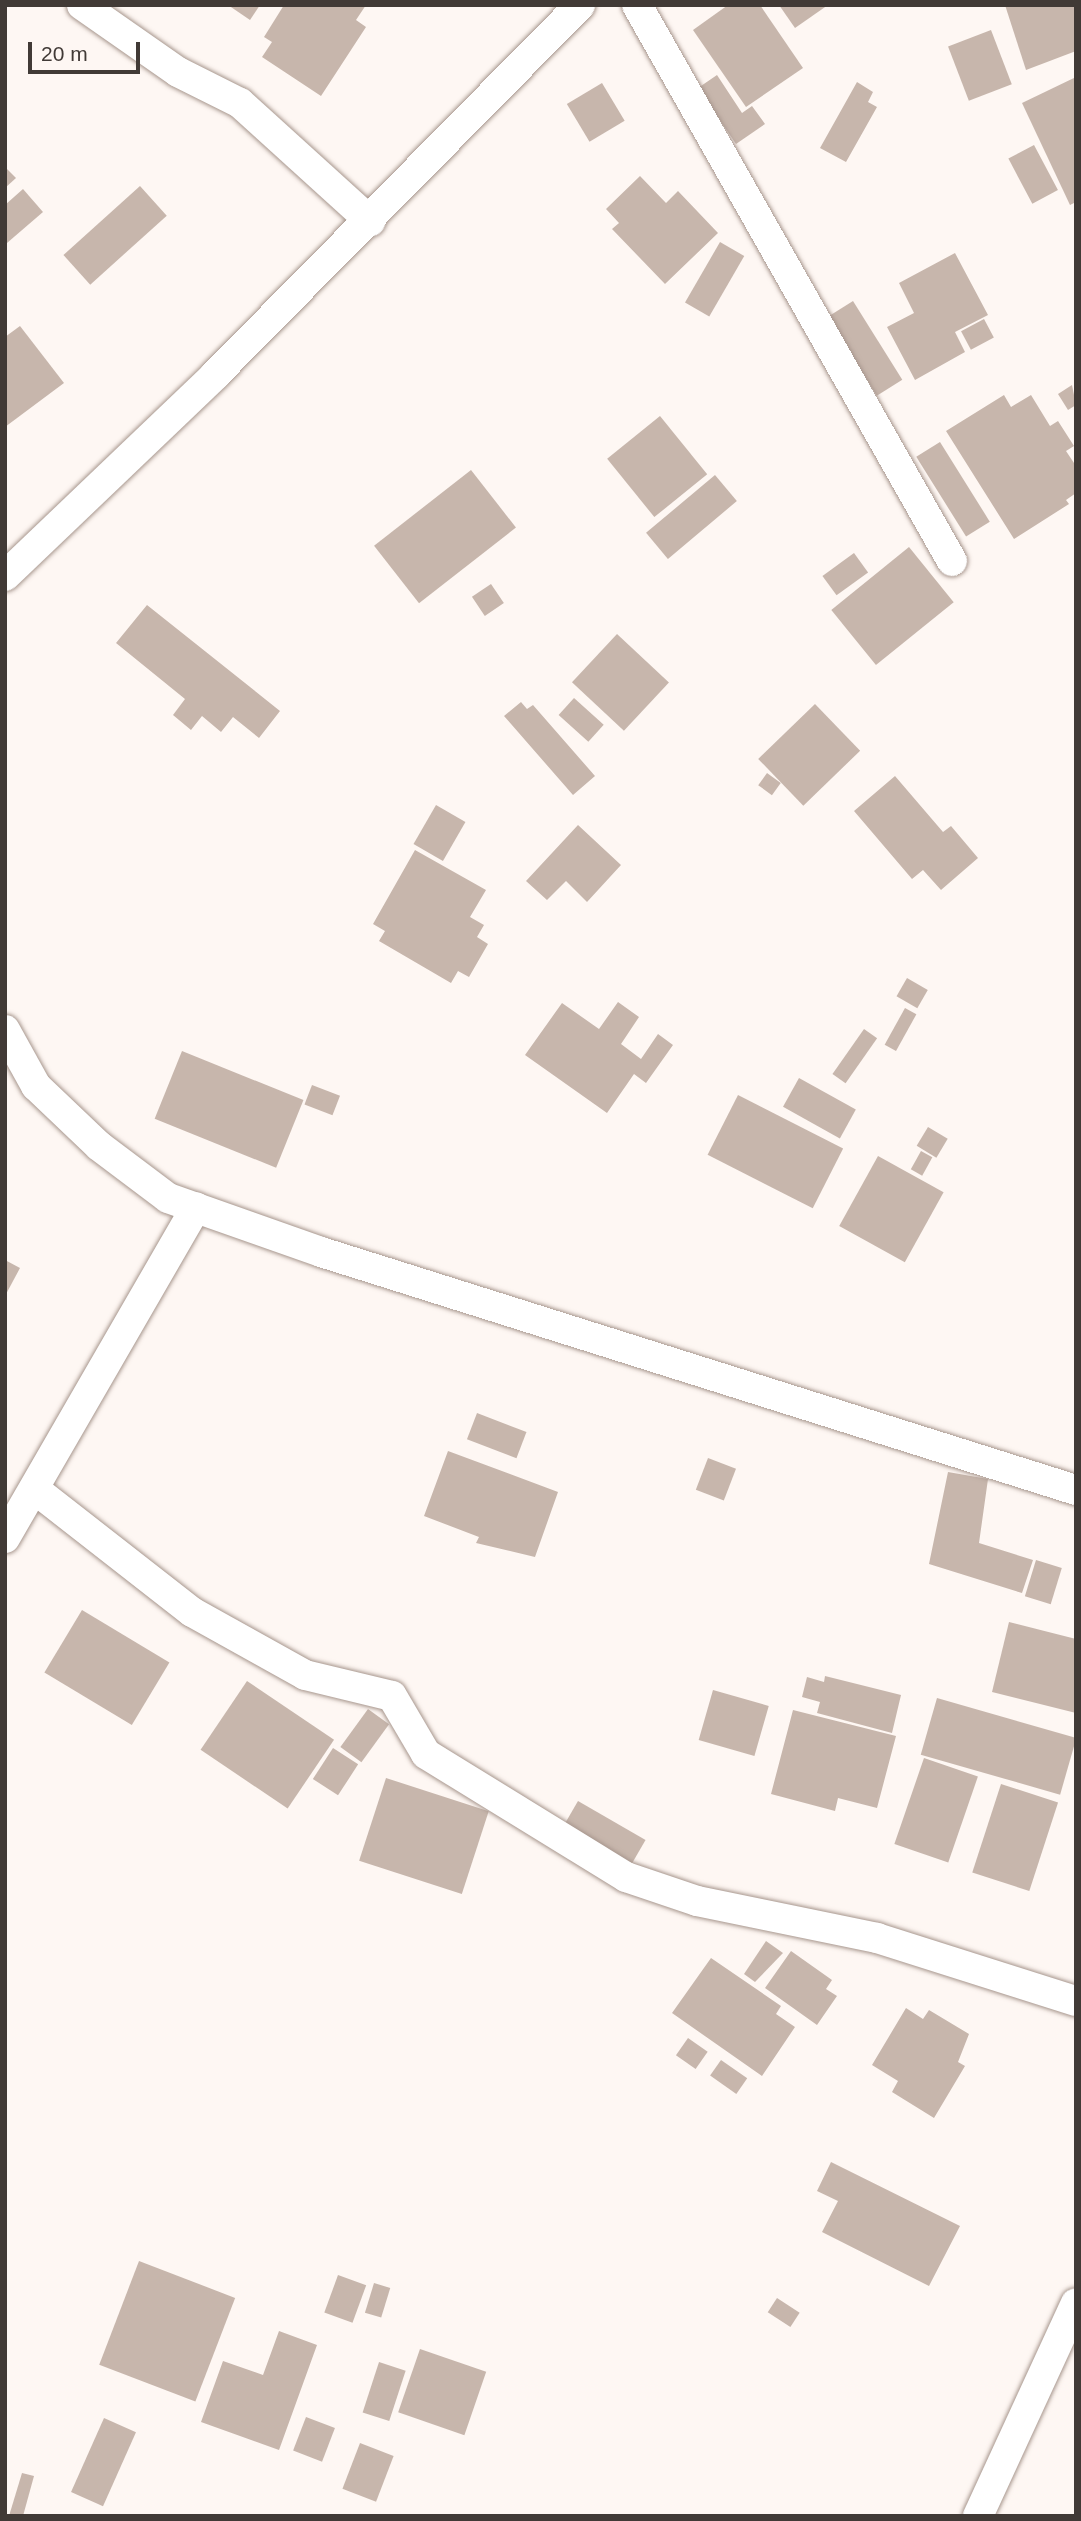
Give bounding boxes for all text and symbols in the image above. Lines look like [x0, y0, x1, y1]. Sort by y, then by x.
scale bar [32, 28, 144, 72]
text: 20 m [41, 42, 88, 65]

